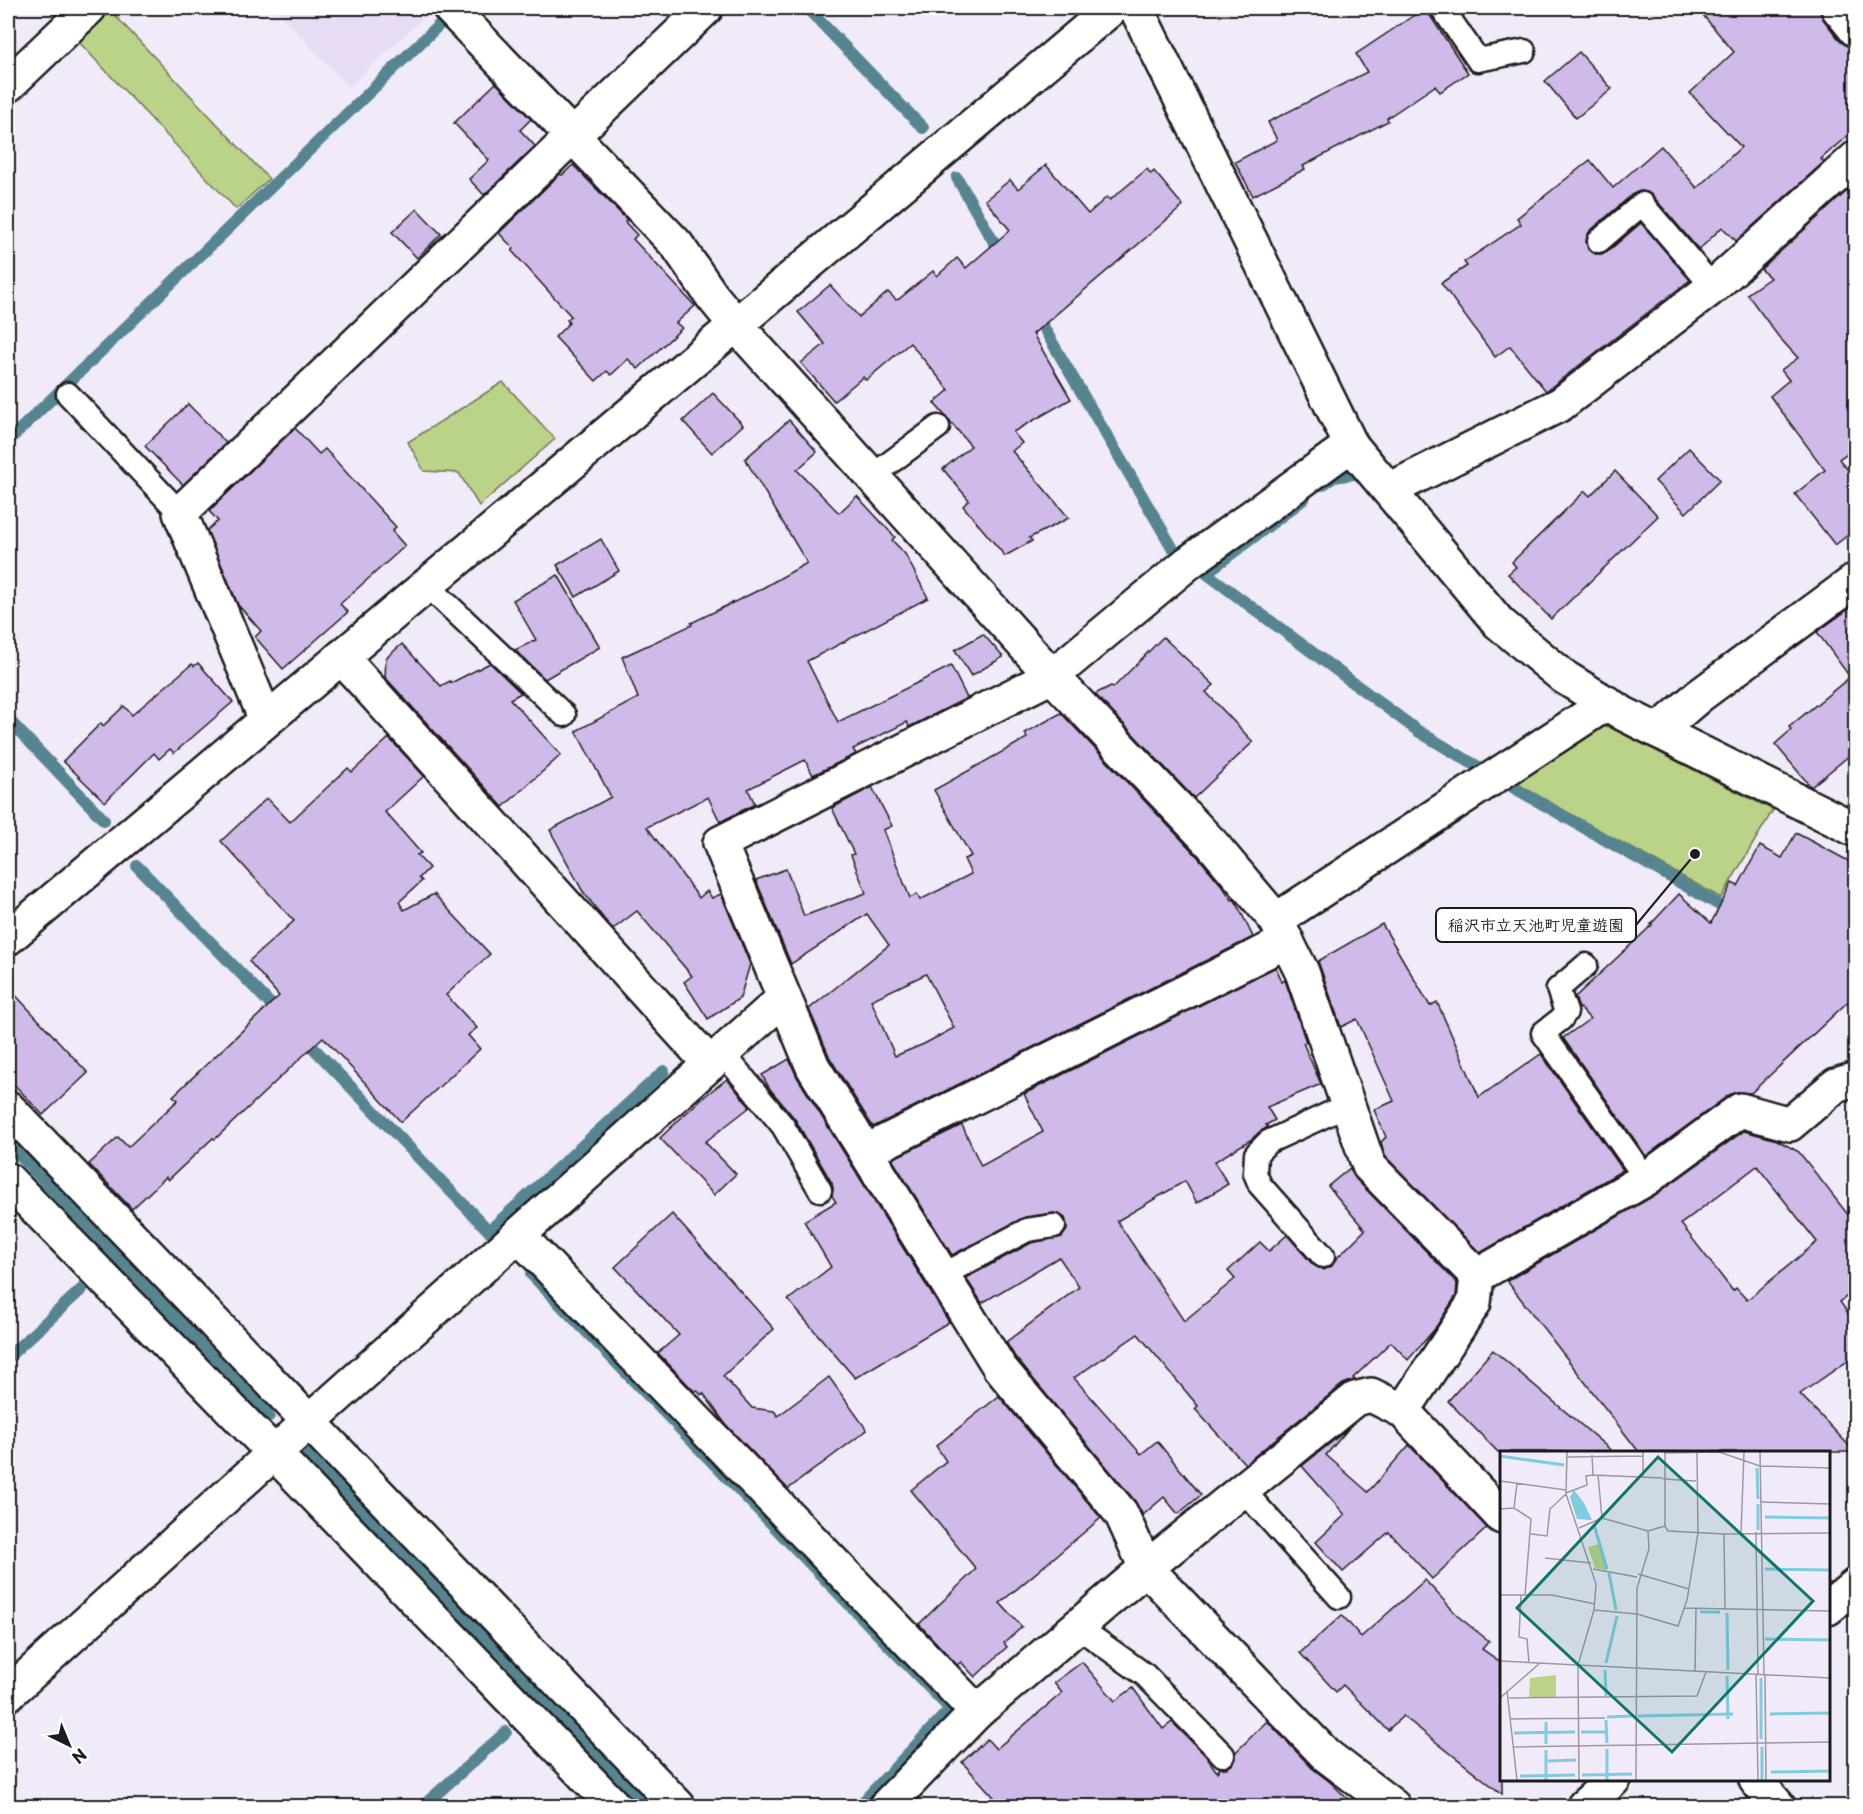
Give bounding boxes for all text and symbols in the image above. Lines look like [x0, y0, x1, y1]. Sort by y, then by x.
callout: 稲沢市立天池町児童遊園 [1436, 908, 1636, 942]
text: 稲沢市立天池町児童遊園 [1448, 912, 1624, 936]
inset map [1500, 1451, 1830, 1781]
north arrow [39, 1715, 99, 1775]
text: N [67, 1744, 93, 1770]

